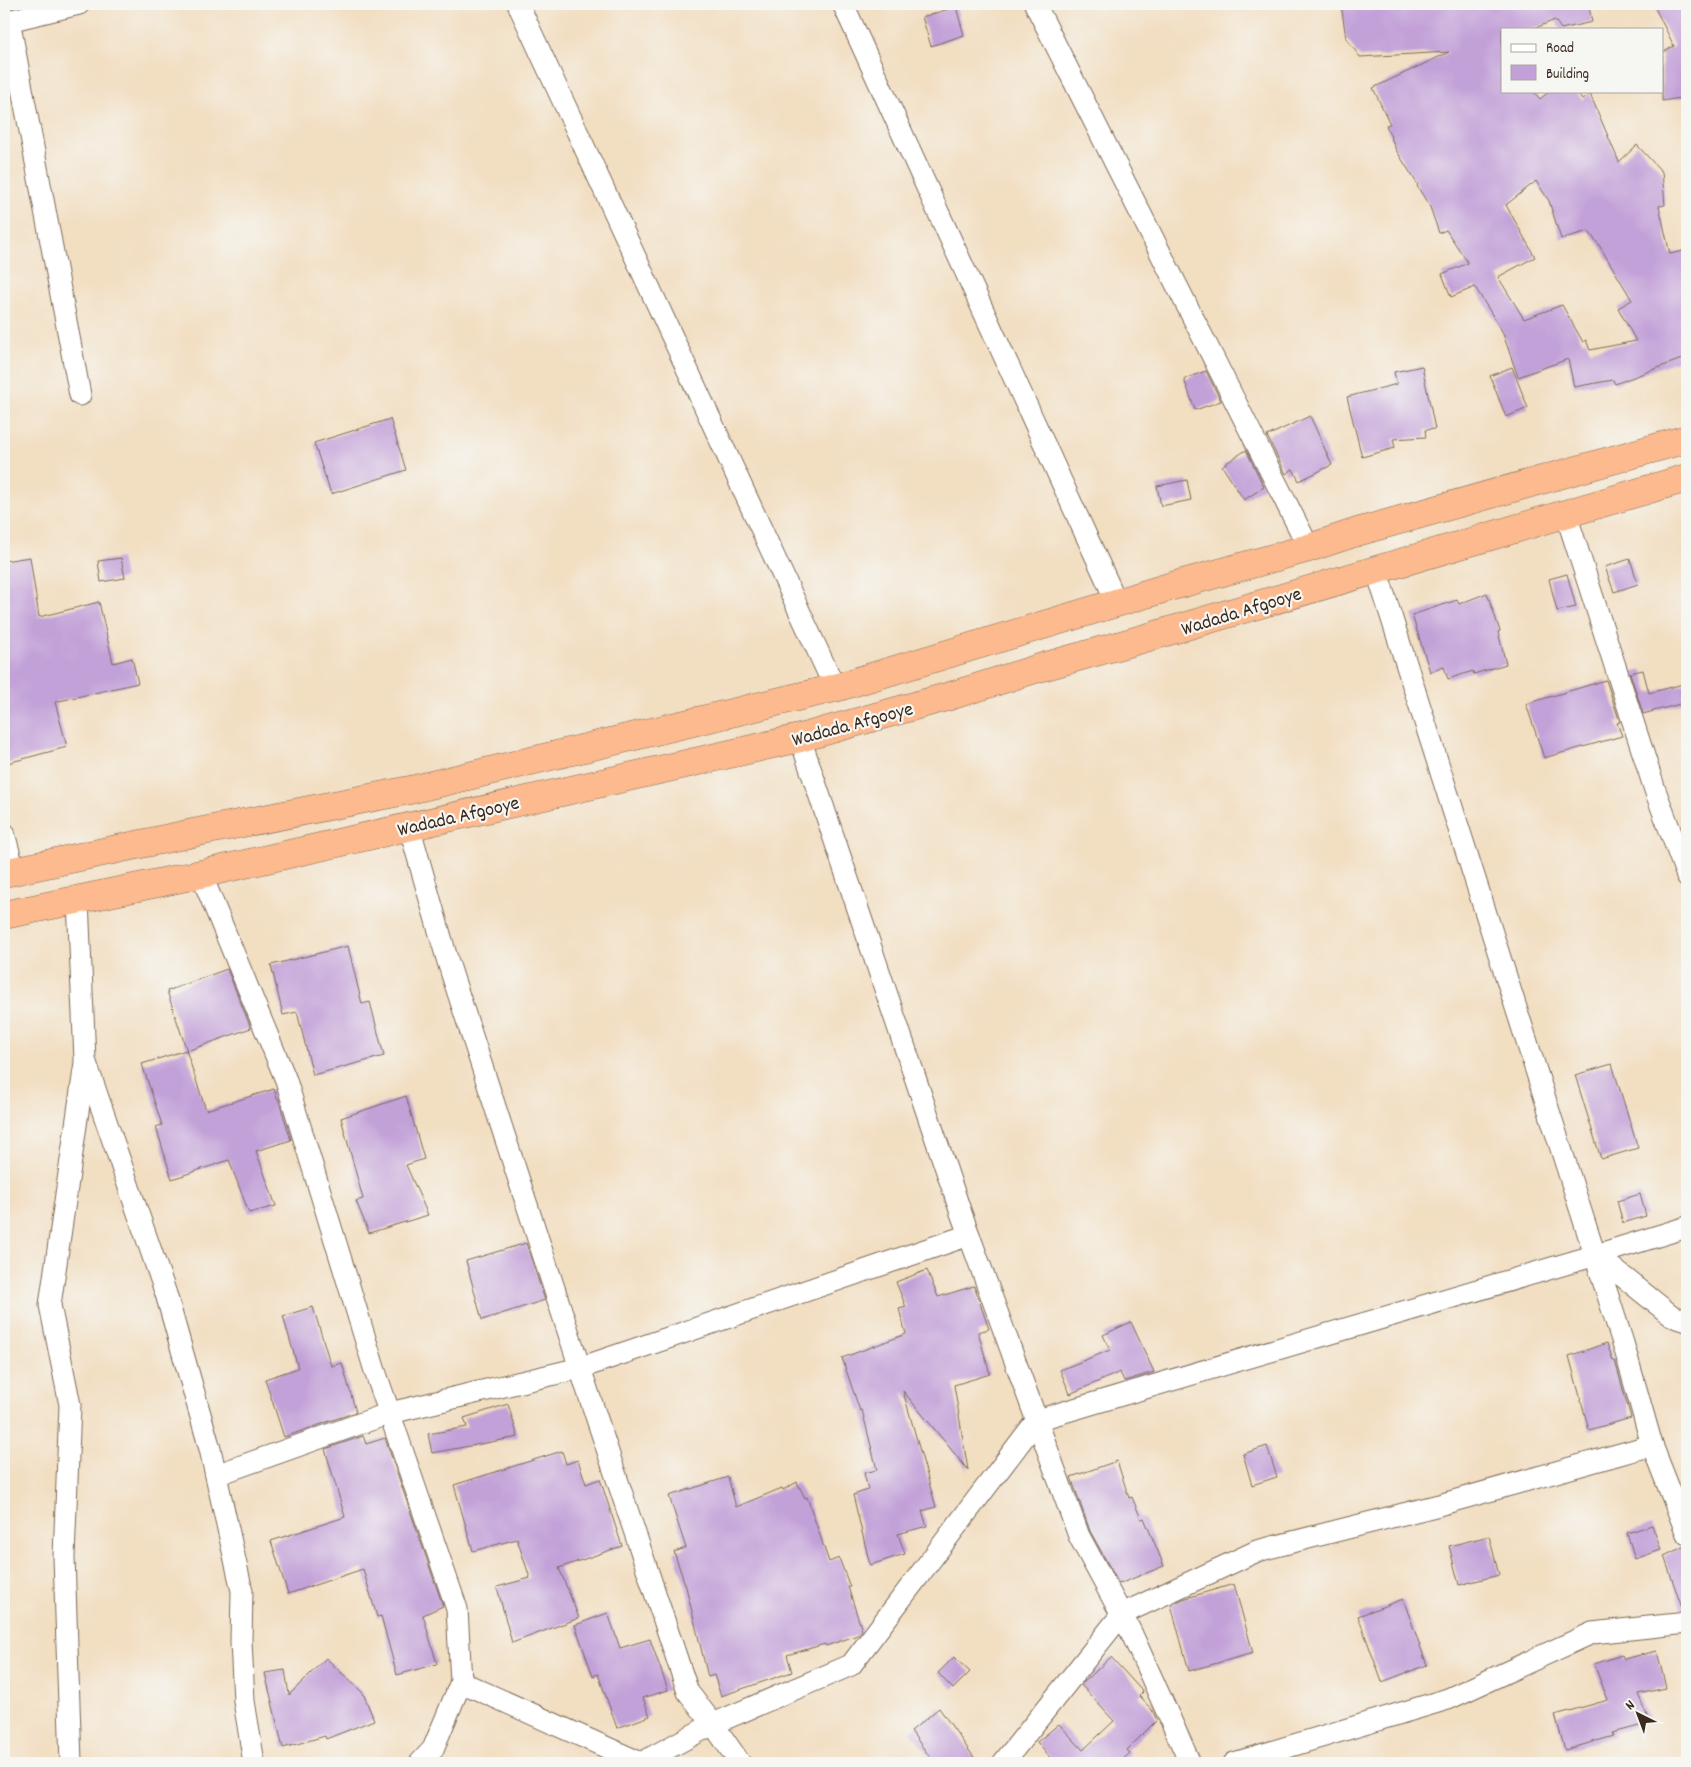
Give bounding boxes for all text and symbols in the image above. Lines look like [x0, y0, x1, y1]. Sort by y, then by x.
legend [1501, 28, 1664, 92]
text: Road [1546, 38, 1574, 60]
text: Building [1546, 64, 1589, 86]
street label: Wadada Afgooye [1178, 581, 1306, 644]
street label: Wadada Afgooye [789, 696, 917, 756]
street label: Wadada Afgooye [395, 790, 523, 846]
north arrow [1614, 1690, 1664, 1740]
text: N [1621, 1696, 1640, 1716]

